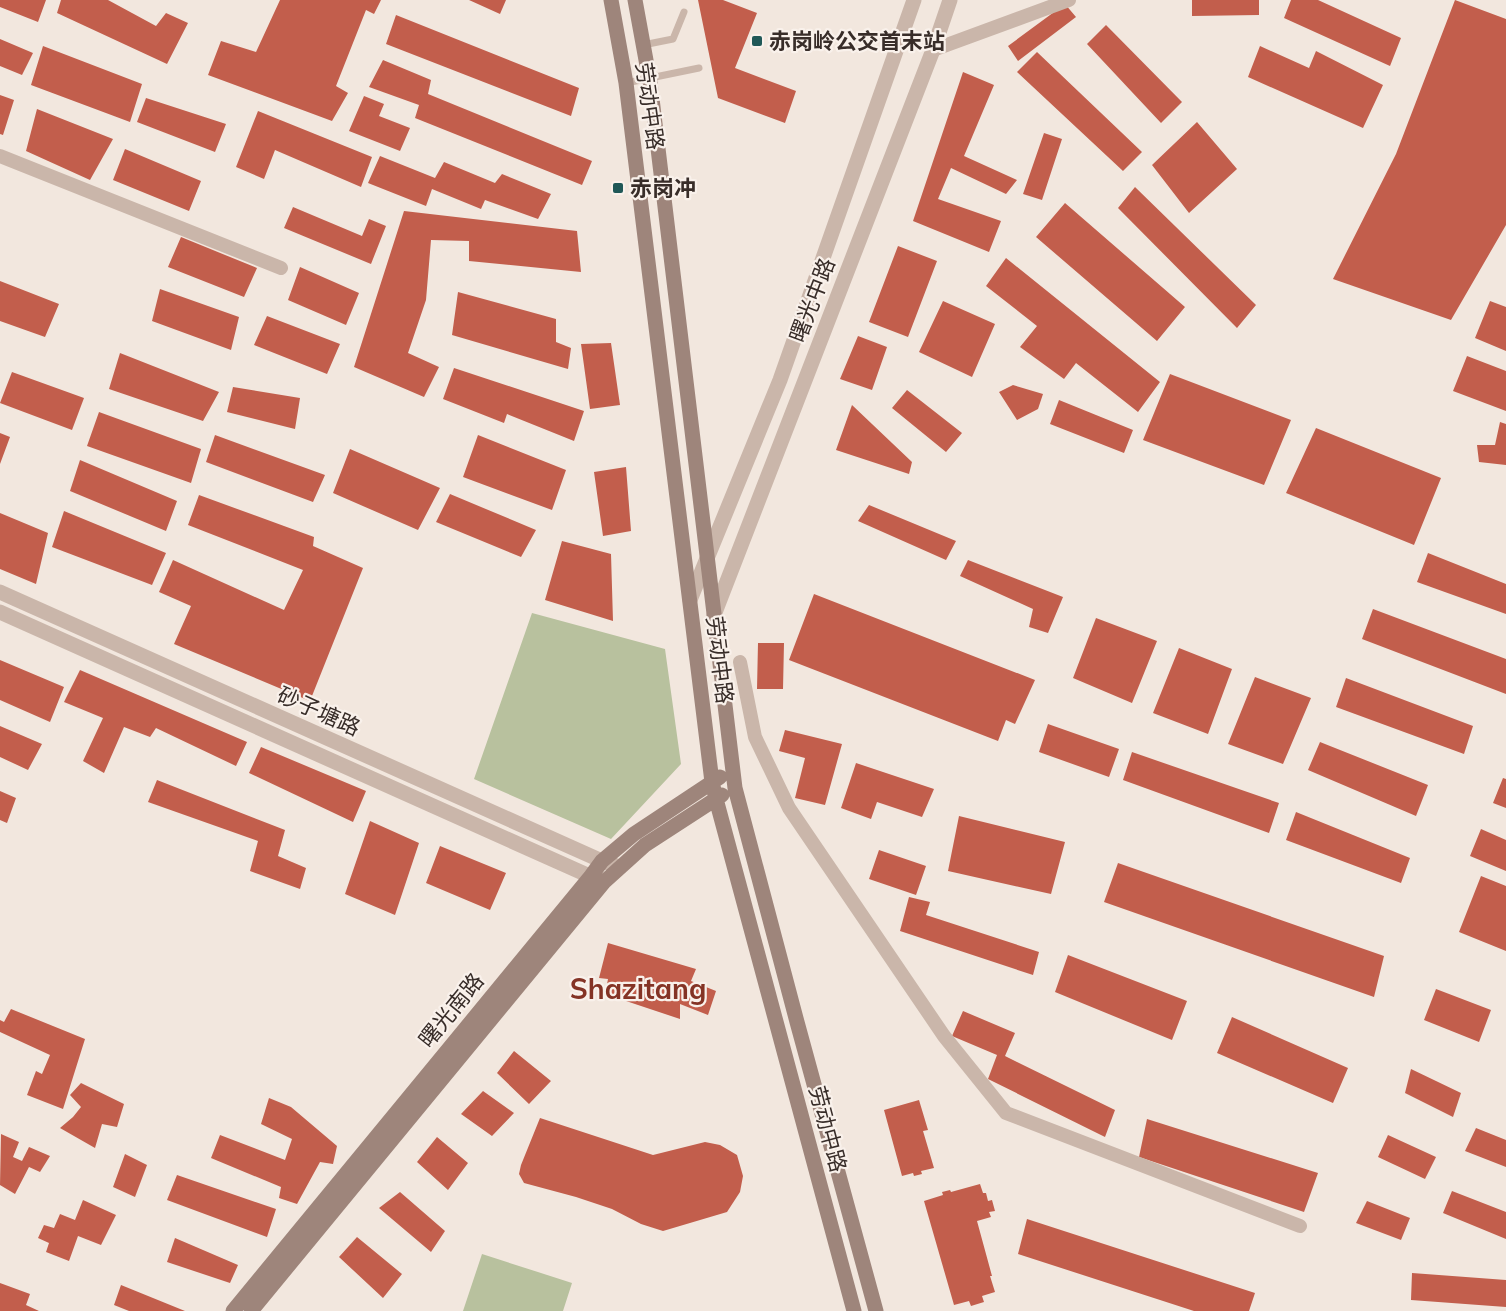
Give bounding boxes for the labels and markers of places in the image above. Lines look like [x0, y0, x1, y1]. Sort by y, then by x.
place label: 赤岗岭公交首末站 [769, 27, 945, 55]
marker: 赤岗岭公交首末站 [750, 34, 764, 48]
place label: 赤岗冲 [630, 174, 696, 202]
marker: 赤岗冲 [611, 181, 625, 195]

